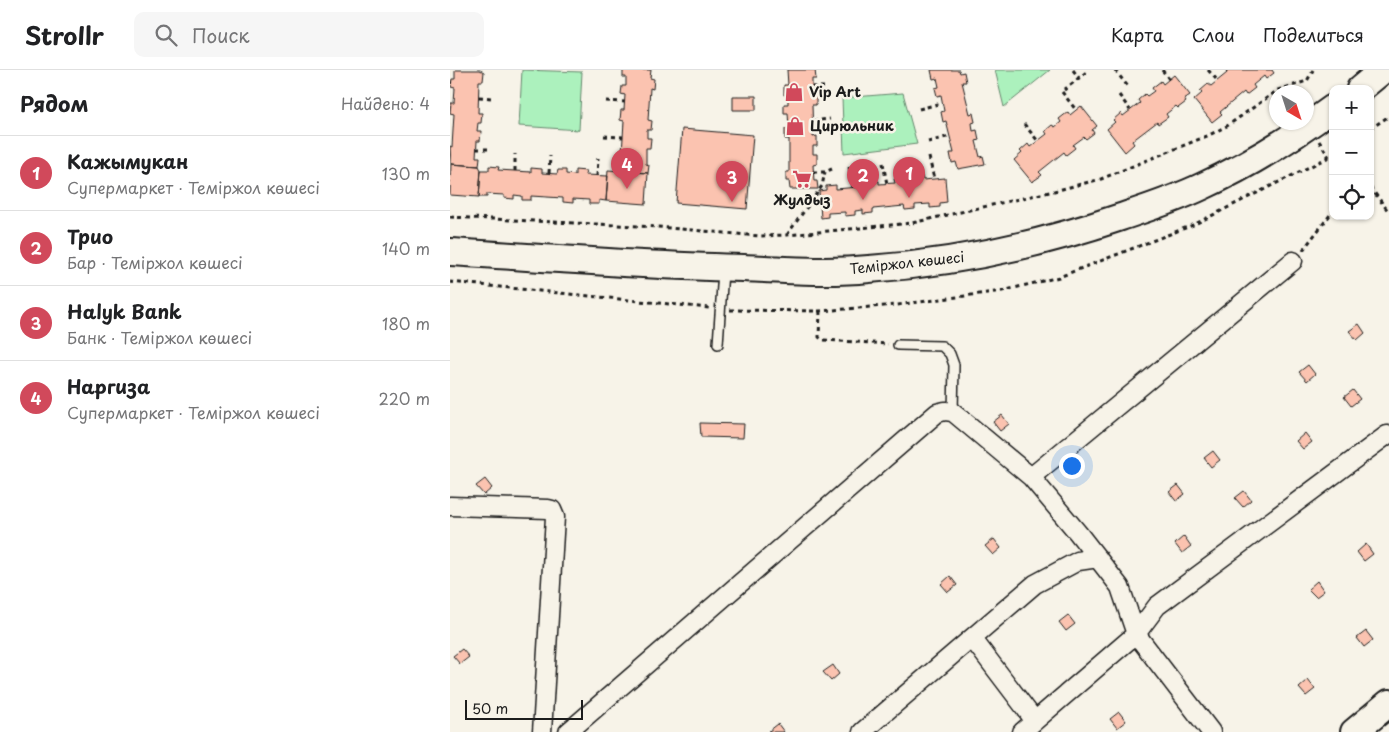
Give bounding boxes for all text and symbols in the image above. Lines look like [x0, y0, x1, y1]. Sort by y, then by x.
search box [134, 12, 484, 57]
text: Strollr [25, 17, 104, 53]
icon: search [152, 21, 180, 49]
text: Поиск [192, 21, 250, 49]
text: Карта [1111, 21, 1164, 48]
text: Слои [1192, 21, 1235, 48]
text: Поделиться [1263, 21, 1364, 48]
shop icon: Vip Art [783, 81, 805, 103]
place label: Vip Art [809, 81, 861, 102]
north arrow [1269, 85, 1314, 130]
map controls [1329, 85, 1374, 220]
button: + [1329, 85, 1374, 130]
text: Рядом [20, 87, 88, 119]
text: Найдено: 4 [341, 91, 430, 115]
shop icon: Цирюльник [784, 115, 806, 137]
place label: Цирюльник [810, 115, 894, 136]
button: − [1329, 130, 1374, 175]
text: Кажымукан [67, 147, 188, 175]
pin: 4 [611, 148, 643, 189]
pin: 1 [893, 157, 925, 198]
pin: 2 [847, 159, 879, 200]
text: 1 [32, 161, 40, 185]
text: 130 m [382, 161, 430, 185]
pin: 3 [716, 161, 748, 202]
supermarket icon: Жулдыз [791, 168, 813, 190]
text: Супермаркет · Теміржол көшесі [67, 175, 320, 199]
button: locate [1329, 175, 1374, 220]
place label: Жулдыз [773, 189, 831, 210]
text: Трио [67, 222, 113, 250]
text: 2 [30, 236, 42, 260]
text: 140 m [382, 236, 430, 260]
street label: Теміржол көшесі [849, 246, 965, 279]
text: Бар · Теміржол көшесі [67, 250, 243, 274]
text: Halyk Bank [67, 297, 182, 325]
text: 3 [31, 311, 41, 335]
text: 180 m [382, 311, 430, 335]
text: Банк · Теміржол көшесі [67, 325, 252, 349]
text: Наргиза [67, 372, 150, 400]
text: 4 [31, 386, 41, 410]
text: 220 m [379, 386, 430, 410]
text: Супермаркет · Теміржол көшесі [67, 400, 320, 424]
your location [1059, 453, 1085, 479]
scale bar [465, 697, 582, 720]
text: 50 m [472, 698, 508, 719]

